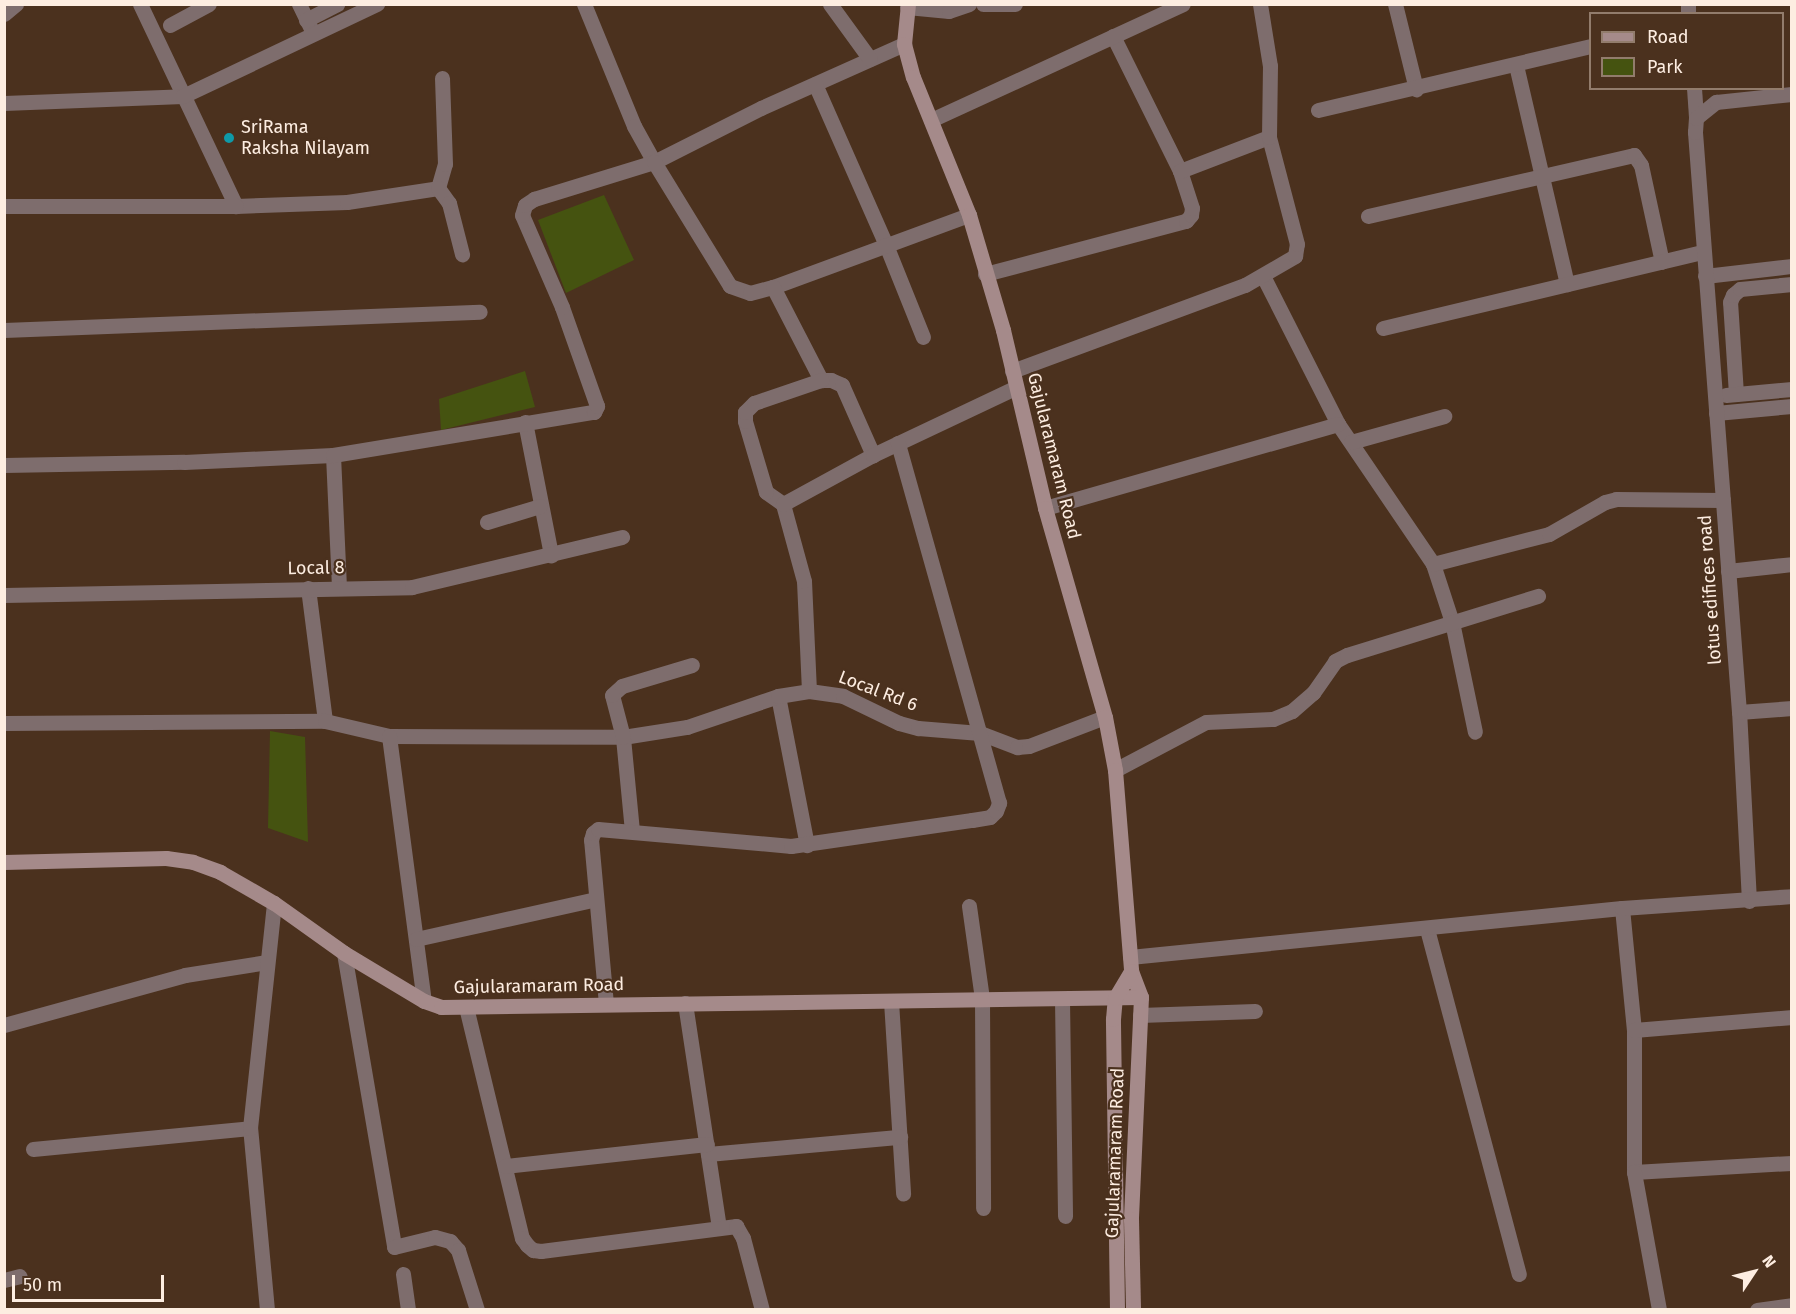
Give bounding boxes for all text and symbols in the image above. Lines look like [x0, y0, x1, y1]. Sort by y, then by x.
legend [1589, 12, 1784, 90]
text: Road [1647, 26, 1689, 48]
text: Park [1647, 56, 1682, 78]
place label: SriRama Raksha Nilayam [241, 117, 370, 160]
marker: SriRama Raksha Nilayam [222, 131, 236, 145]
street label: Gajularamaram Road [1023, 371, 1085, 541]
street label: lotus edifices road [1694, 514, 1726, 666]
street label: Local 8 [287, 557, 345, 579]
street label: Local Rd 6 [835, 666, 921, 716]
street label: Gajularamaram Road [454, 974, 624, 998]
street label: Gajularamaram Road [1101, 1067, 1129, 1239]
north arrow [1724, 1242, 1784, 1302]
text: N [1758, 1252, 1780, 1271]
scale bar [15, 1263, 166, 1301]
text: 50 m [23, 1274, 62, 1296]

